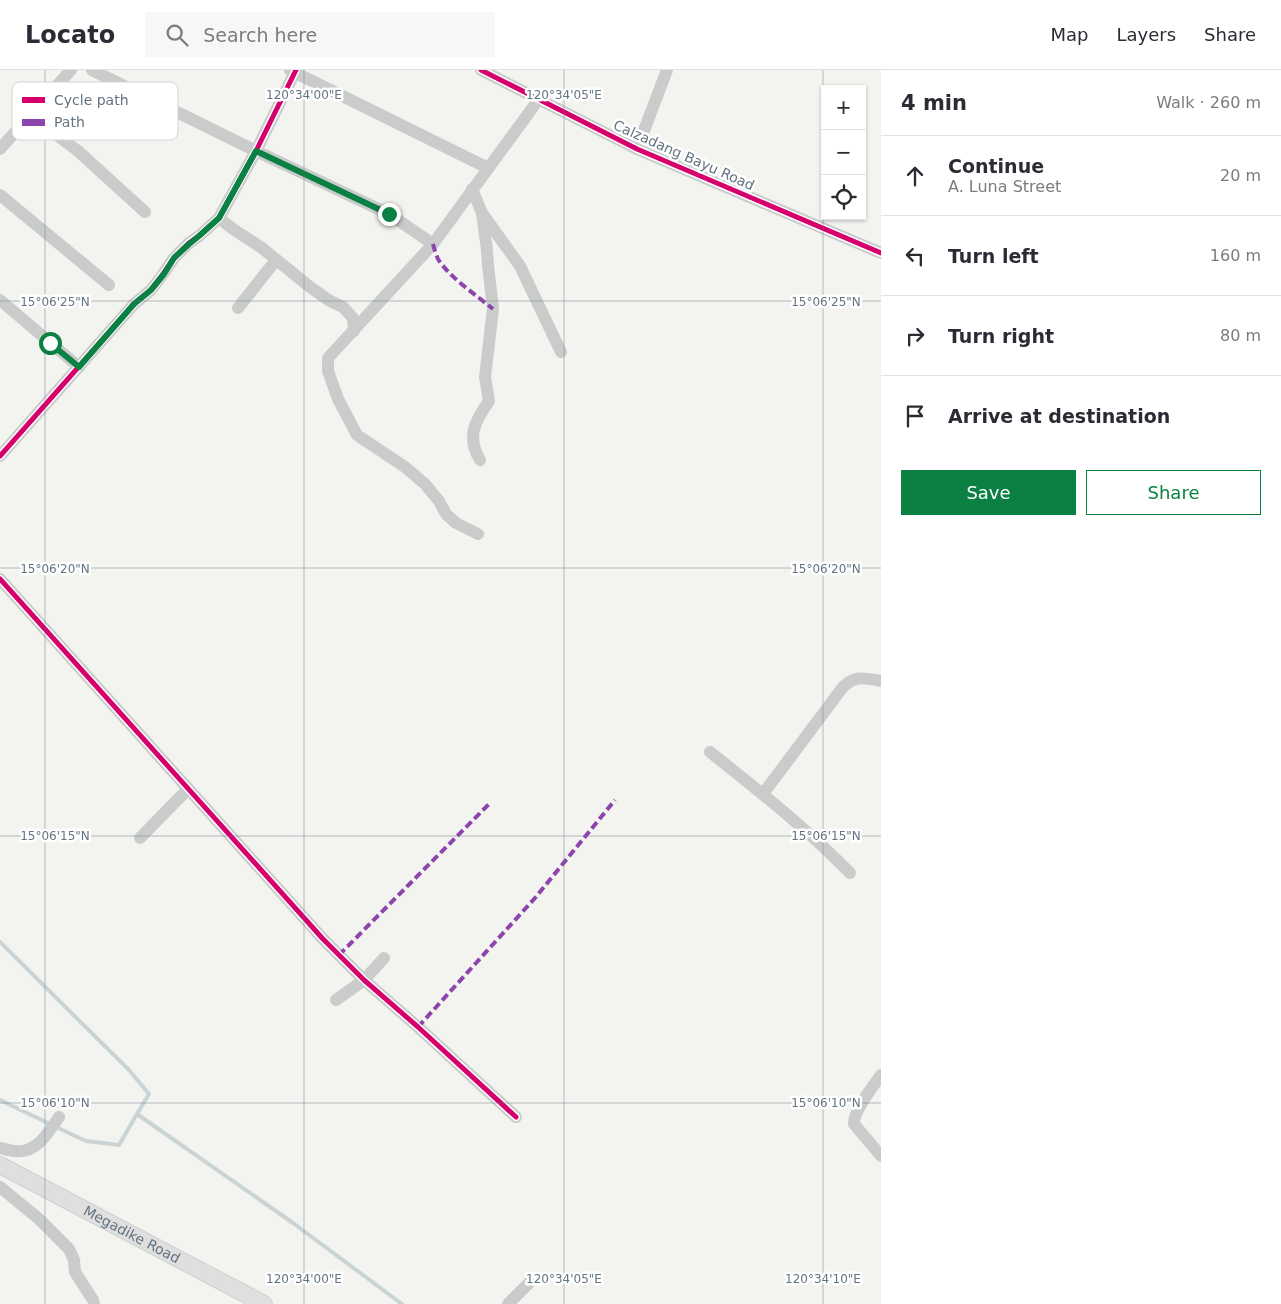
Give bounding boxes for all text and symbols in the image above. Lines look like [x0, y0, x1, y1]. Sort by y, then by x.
search box [145, 12, 495, 57]
text: Locato [25, 21, 115, 49]
icon: search [163, 21, 191, 49]
text: Search here [203, 24, 317, 46]
text: Map [1050, 24, 1088, 45]
text: Layers [1116, 24, 1176, 45]
text: Share [1204, 24, 1256, 45]
legend [12, 82, 178, 140]
map controls [821, 85, 866, 220]
button: + [821, 85, 866, 130]
text: 120°34'00"E [266, 88, 342, 102]
text: 120°34'05"E [526, 88, 602, 102]
text: 4 min [901, 91, 967, 115]
text: Cycle path [54, 92, 129, 108]
text: Walk · 260 m [1156, 93, 1261, 112]
text: Path [54, 114, 85, 130]
street label: Calzadang Bayu Road [611, 117, 757, 193]
button: − [821, 130, 866, 175]
text: Continue [948, 155, 1044, 177]
icon: ahead [901, 162, 929, 190]
text: 20 m [1220, 166, 1261, 185]
button: locate [821, 175, 866, 220]
text: A. Luna Street [948, 177, 1061, 196]
route end [378, 203, 401, 226]
icon: left [901, 242, 929, 270]
text: Turn left [948, 245, 1039, 267]
text: 160 m [1210, 246, 1261, 265]
text: 15°06'25"N [20, 295, 90, 309]
text: 15°06'25"N [791, 295, 861, 309]
icon: right [901, 322, 929, 350]
text: Turn right [948, 325, 1054, 347]
text: 80 m [1220, 326, 1261, 345]
route start [39, 332, 62, 355]
icon: arrive [901, 402, 929, 430]
text: Arrive at destination [948, 405, 1170, 427]
button: Save [901, 470, 1076, 515]
button: Share [1086, 470, 1261, 515]
text: 15°06'20"N [20, 562, 90, 576]
text: 15°06'20"N [791, 562, 861, 576]
text: 15°06'15"N [20, 829, 90, 843]
text: 15°06'15"N [791, 829, 861, 843]
text: 15°06'10"N [20, 1096, 90, 1110]
text: 15°06'10"N [791, 1096, 861, 1110]
street label: Megadike Road [81, 1202, 183, 1266]
text: 120°34'00"E [266, 1272, 342, 1286]
text: 120°34'05"E [526, 1272, 602, 1286]
text: 120°34'10"E [785, 1272, 861, 1286]

